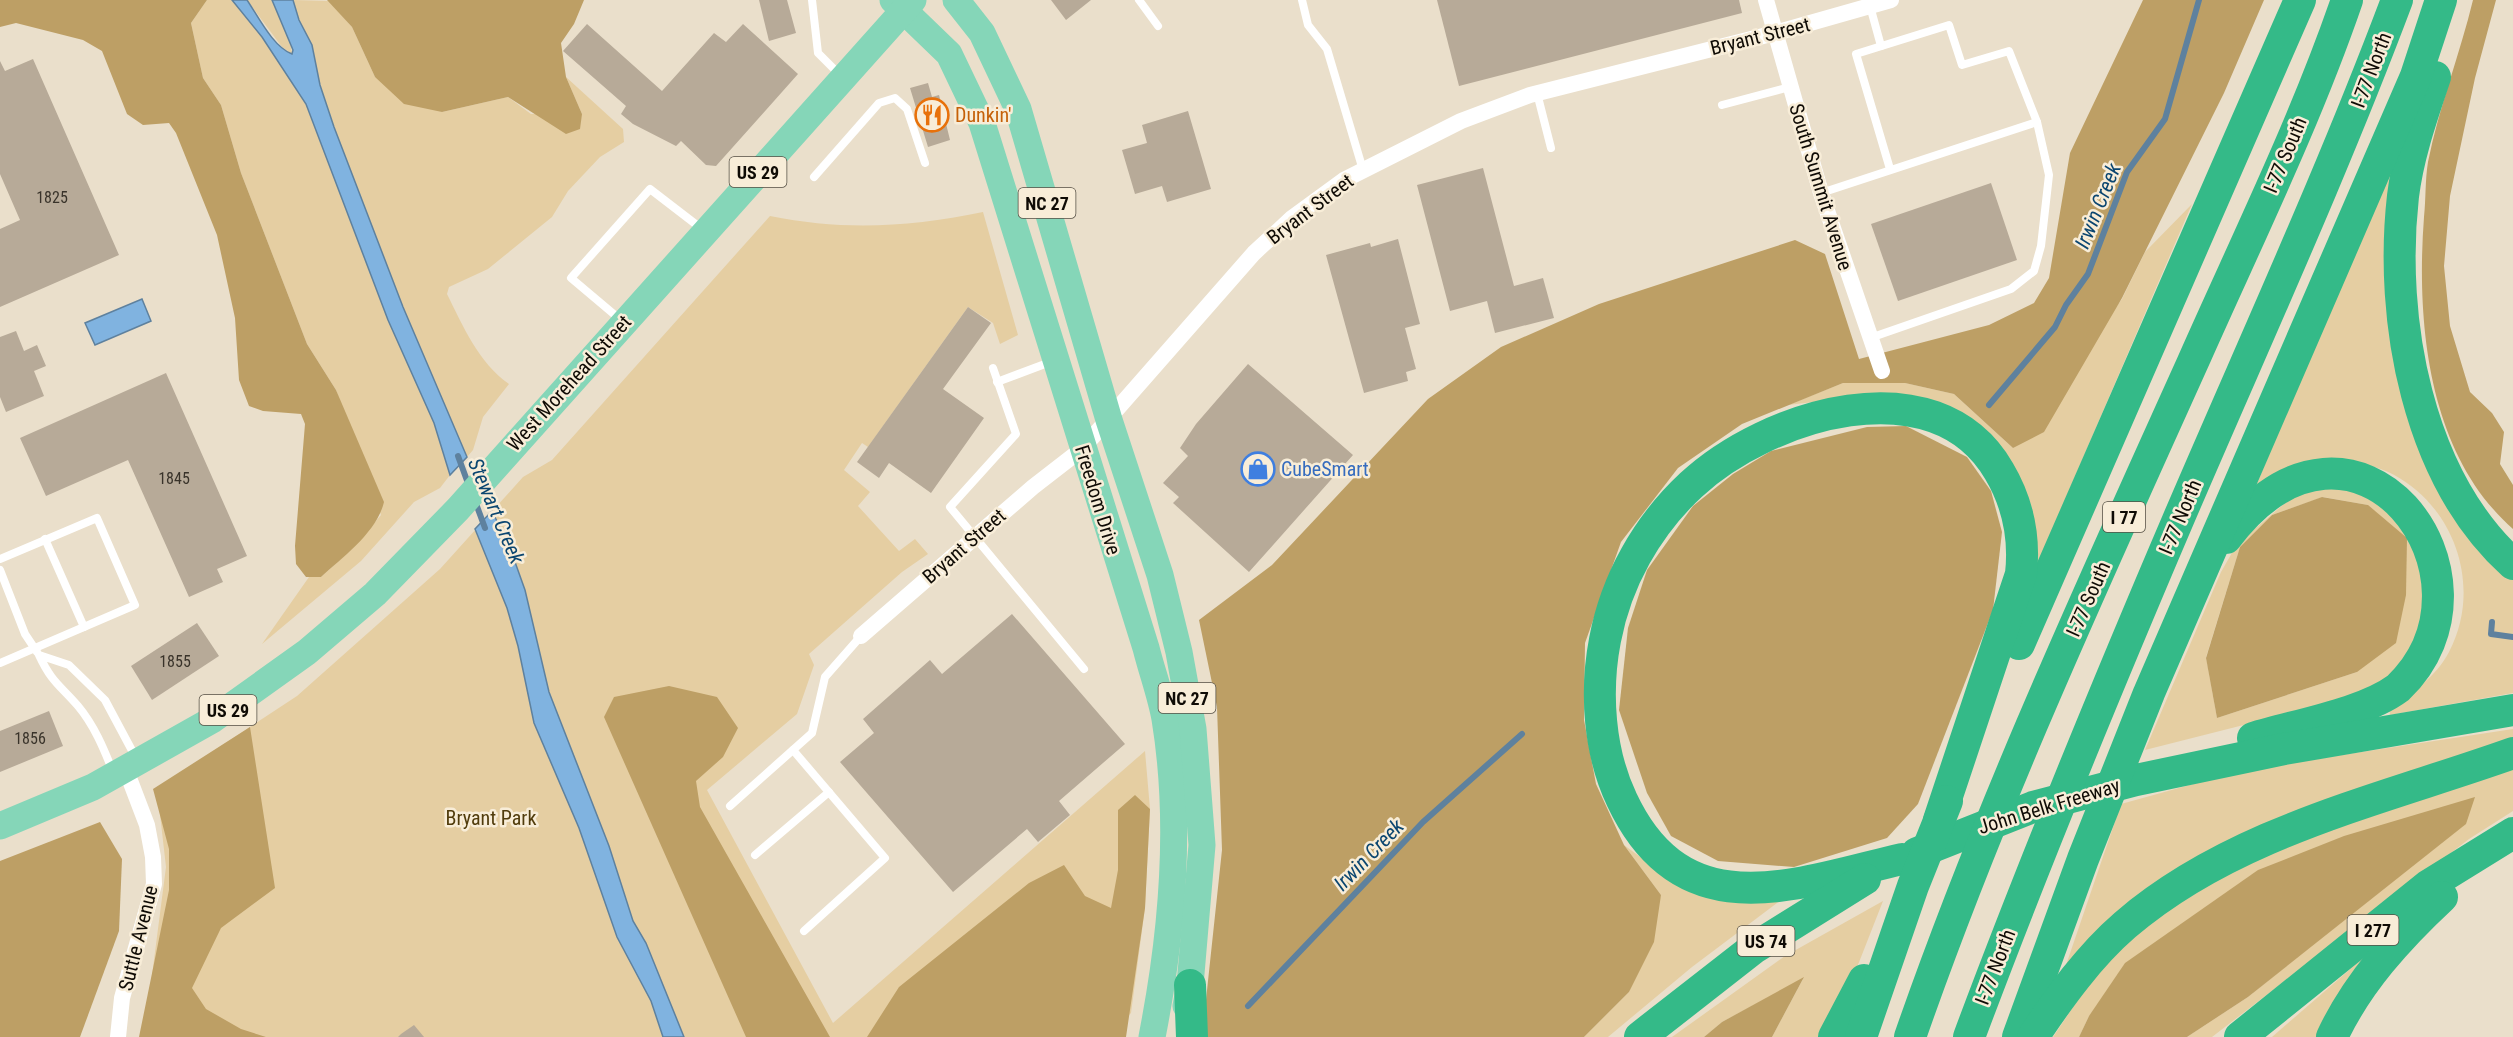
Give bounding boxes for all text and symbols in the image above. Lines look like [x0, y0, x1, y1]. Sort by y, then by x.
street label: Bryant Street [1708, 12, 1812, 60]
street label: I-77 North [2346, 29, 2396, 111]
restaurant icon: Dunkin' [914, 97, 950, 133]
street label: South Summit Avenue [1784, 101, 1858, 273]
place label: Dunkin' [955, 103, 1012, 127]
street label: I-77 South [2258, 114, 2312, 196]
road number: US 29 [730, 157, 786, 187]
water label: Irwin Creek [2070, 159, 2126, 252]
street label: Bryant Street [1262, 169, 1358, 249]
house number: 1825 [36, 188, 68, 207]
road number: NC 27 [1018, 188, 1076, 218]
street label: West Morehead Street [502, 310, 636, 456]
street label: Freedom Drive [1070, 442, 1126, 558]
shop icon: CubeSmart [1240, 451, 1276, 487]
water label: Stewart Creek [463, 455, 529, 568]
place label: CubeSmart [1281, 457, 1369, 481]
house number: 1845 [158, 469, 190, 488]
street label: I-77 North [2154, 476, 2206, 558]
road number: I 77 [2103, 502, 2145, 532]
street label: Bryant Street [918, 503, 1010, 589]
street label: I-77 South [2061, 558, 2115, 640]
house number: 1855 [159, 652, 191, 671]
road number: NC 27 [1158, 683, 1216, 713]
road number: US 29 [200, 695, 256, 725]
house number: 1856 [14, 729, 46, 748]
street label: John Belk Freeway [1975, 773, 2123, 839]
park label: Bryant Park [446, 806, 536, 830]
water label: Irwin Creek [1329, 814, 1409, 896]
street label: Suttle Avenue [113, 883, 163, 993]
road number: I 277 [2348, 915, 2398, 945]
road number: US 74 [1738, 926, 1794, 956]
street label: I-77 North [1970, 926, 2020, 1008]

